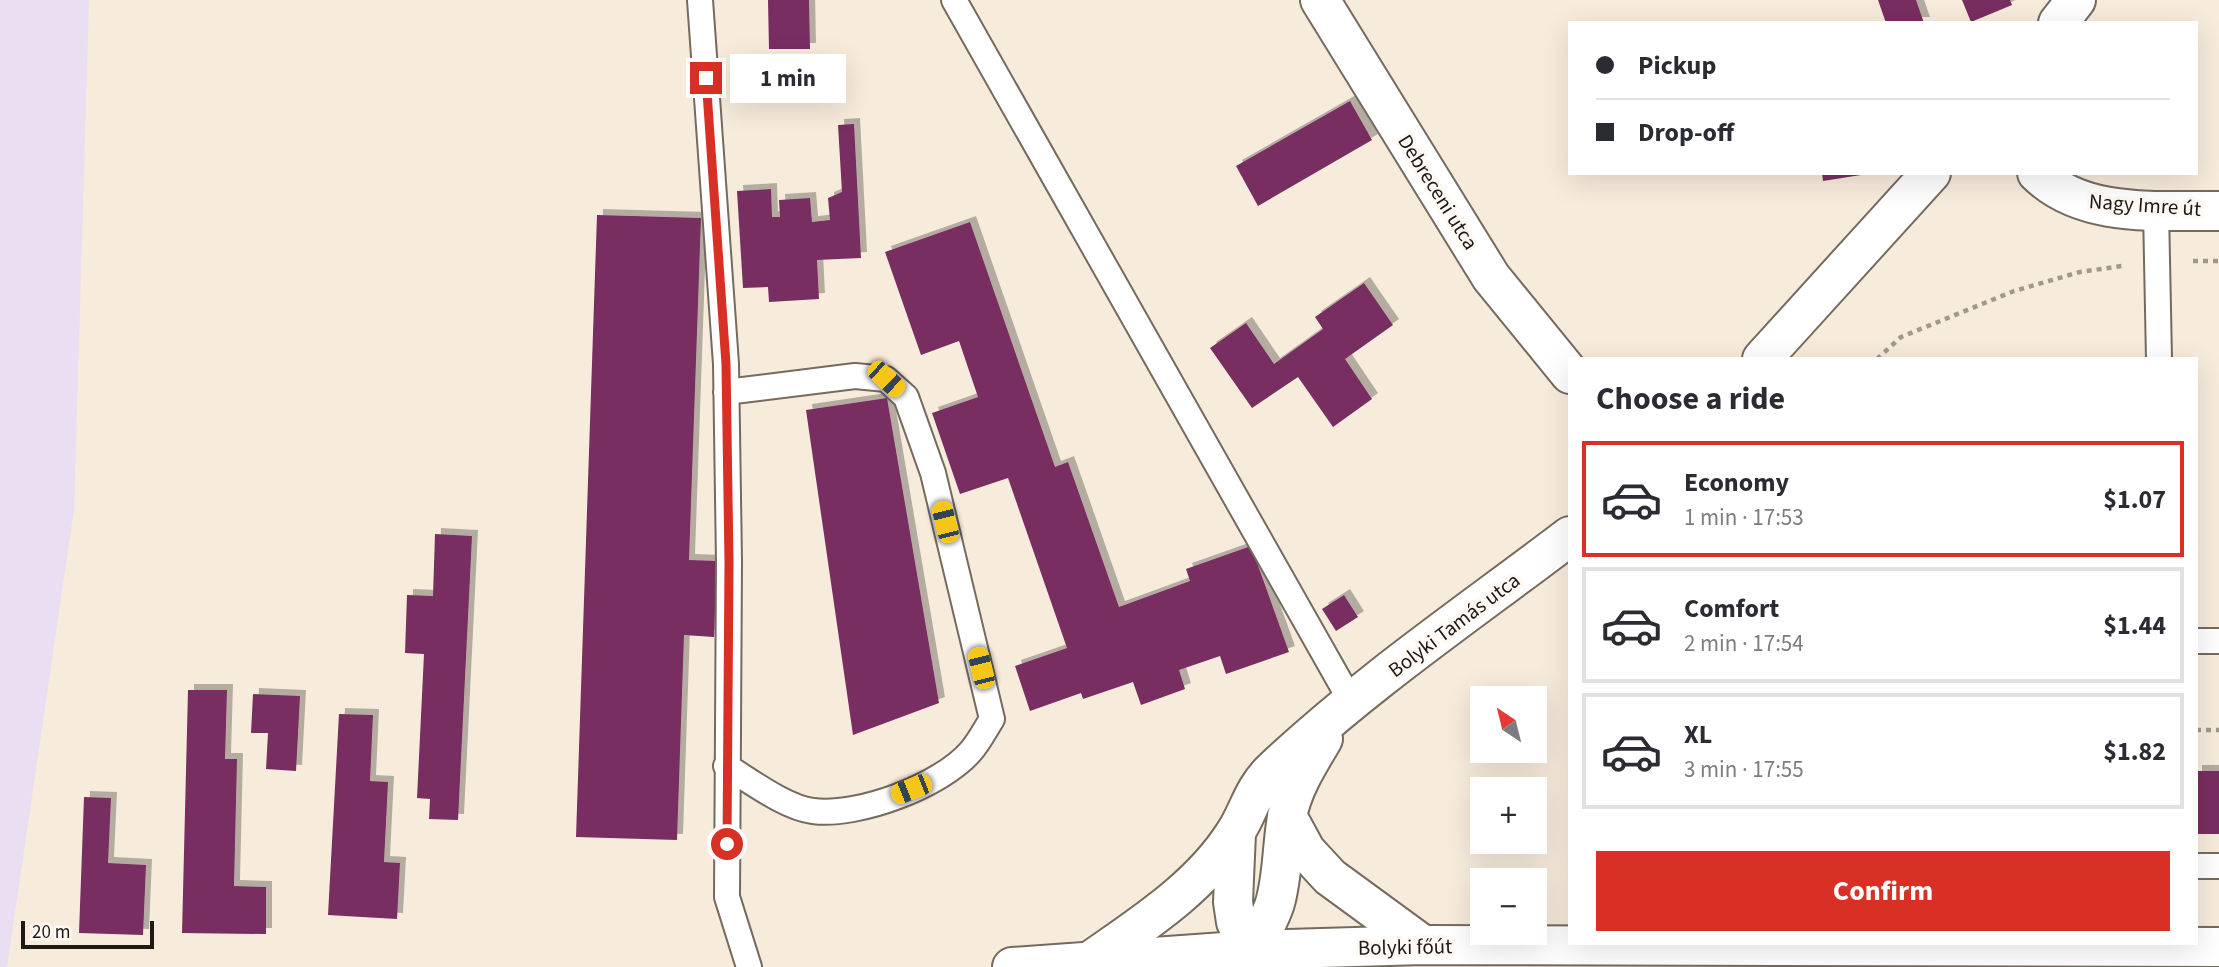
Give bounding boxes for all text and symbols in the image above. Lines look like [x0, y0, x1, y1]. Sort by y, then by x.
text: Pickup [1638, 47, 1716, 84]
callout: 1 min [730, 54, 846, 102]
route end [690, 62, 722, 94]
text: 1 min [760, 62, 816, 95]
text: Drop-off [1638, 114, 1734, 151]
street label: Debreceni utca [1391, 128, 1485, 256]
street label: Nagy Imre út [2088, 186, 2202, 224]
car [864, 357, 909, 401]
text: Choose a ride [1596, 376, 1785, 422]
text: Economy [1684, 464, 1789, 501]
icon: car [1600, 468, 1663, 531]
text: $1.07 [2103, 481, 2166, 518]
car [930, 499, 961, 545]
text: 1 min · 17:53 [1684, 501, 1804, 534]
street label: Bolyki Tamás utca [1382, 565, 1526, 685]
text: Comfort [1684, 590, 1779, 627]
icon: car [1600, 594, 1663, 657]
text: $1.44 [2103, 607, 2166, 644]
text: 2 min · 17:54 [1684, 627, 1804, 660]
car [966, 645, 997, 691]
north arrow [1470, 686, 1547, 763]
map controls [1470, 686, 1547, 945]
text: XL [1684, 716, 1712, 753]
icon: car [1600, 720, 1663, 783]
text: $1.82 [2103, 733, 2166, 770]
text: 3 min · 17:55 [1684, 753, 1804, 786]
car [888, 771, 935, 807]
button: + [1470, 777, 1547, 854]
route start [711, 828, 743, 860]
button: Confirm [1596, 851, 2170, 931]
button: − [1470, 868, 1547, 945]
scale bar [21, 918, 154, 950]
text: 20 m [32, 919, 70, 946]
street label: Bolyki főút [1358, 931, 1452, 963]

